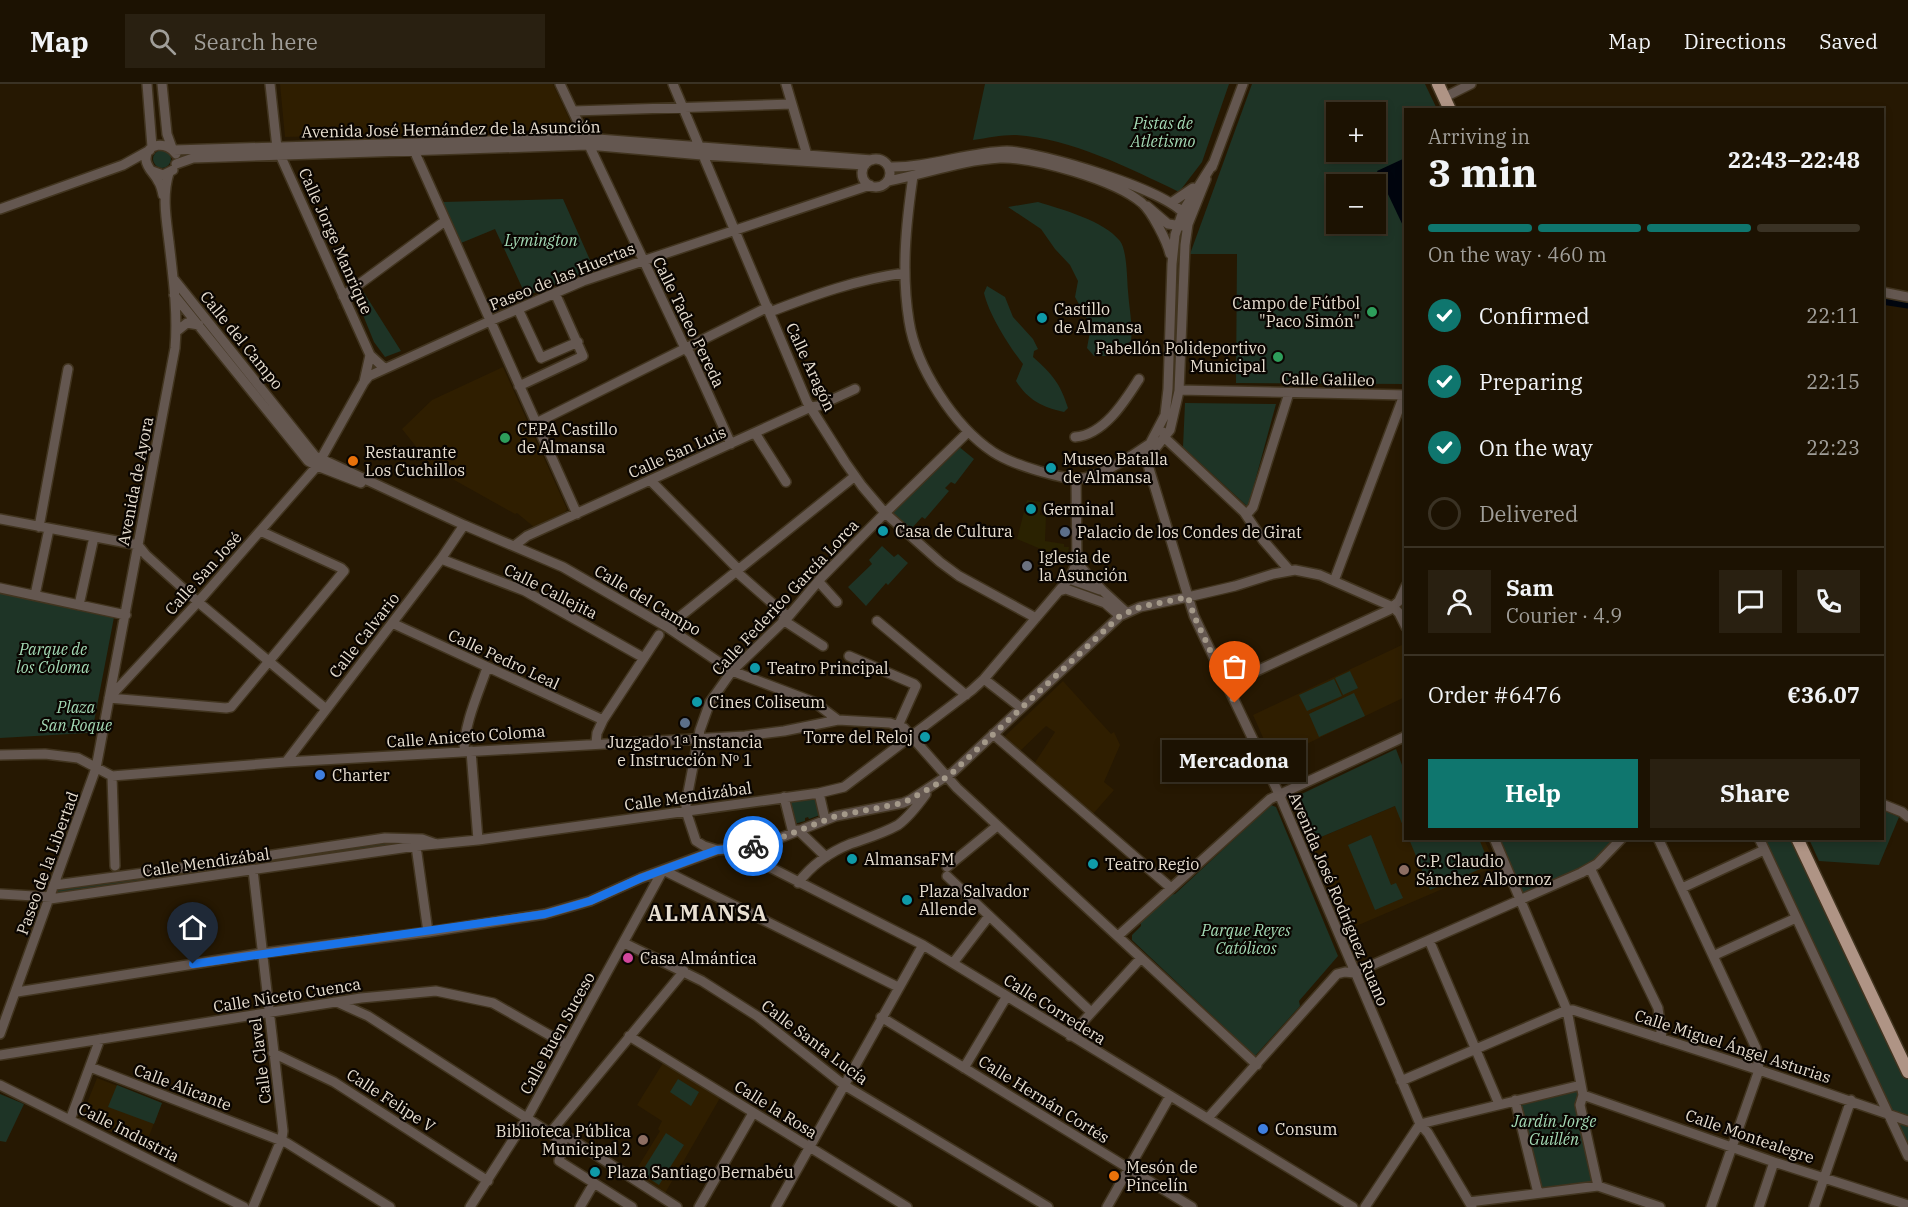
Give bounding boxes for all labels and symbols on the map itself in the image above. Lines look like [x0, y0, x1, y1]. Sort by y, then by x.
park label: Pistas de Atletismo [1129, 113, 1196, 151]
street label: Avenida José Hernández de la Asunción [301, 116, 601, 142]
street label: Calle Jorge Manrique [295, 165, 377, 317]
park label: Lymington [503, 230, 578, 250]
street label: Paseo de las Huertas [486, 238, 638, 314]
street label: Calle Tadeo Pereda [649, 253, 729, 391]
street label: Calle del Campo [196, 287, 288, 393]
place label: Campo de Fútbol "Paco Simón" [1232, 293, 1360, 331]
place label: Castillo de Almansa [1054, 299, 1143, 337]
marker: Campo de Fútbol "Paco Simón" [1365, 305, 1379, 319]
marker: Castillo de Almansa [1035, 311, 1049, 325]
street label: Calle Aragón [782, 320, 840, 414]
place label: Pabellón Polideportivo Municipal [1096, 338, 1266, 376]
marker: Pabellón Polideportivo Municipal [1271, 350, 1285, 364]
street label: Calle Galileo [1281, 368, 1375, 390]
street label: Avenida de Ayora [113, 415, 157, 547]
place label: CEPA Castillo de Almansa [517, 419, 618, 457]
street label: Calle San Luis [625, 422, 729, 482]
marker: CEPA Castillo de Almansa [498, 431, 512, 445]
place label: Restaurante Los Cuchillos [365, 442, 465, 480]
place label: Museo Batalla de Almansa [1063, 449, 1168, 487]
marker: Restaurante Los Cuchillos [346, 454, 360, 468]
marker: Museo Batalla de Almansa [1044, 461, 1058, 475]
place label: Germinal [1043, 499, 1114, 519]
marker: Germinal [1024, 502, 1038, 516]
street label: Calle Federico García Lorca [707, 515, 863, 679]
place label: Casa de Cultura [895, 521, 1013, 541]
place label: Palacio de los Condes de Girat [1077, 522, 1302, 542]
marker: Casa de Cultura [876, 524, 890, 538]
marker: Palacio de los Condes de Girat [1058, 525, 1072, 539]
street label: Calle San José [160, 527, 246, 619]
place label: Iglesia de la Asunción [1039, 547, 1128, 585]
street label: Calle Callejita [501, 559, 601, 623]
marker: Iglesia de la Asunción [1020, 559, 1034, 573]
street label: Calle del Campo [591, 560, 705, 640]
street label: Calle Calvario [324, 588, 404, 682]
street label: Calle Pedro Leal [445, 624, 563, 694]
park label: Parque de los Coloma [16, 639, 90, 677]
pin [1209, 641, 1260, 703]
place label: Teatro Principal [767, 658, 889, 678]
marker: Teatro Principal [748, 661, 762, 675]
place label: Cines Coliseum [709, 692, 825, 712]
marker: Cines Coliseum [690, 695, 704, 709]
park label: Plaza San Roque [39, 697, 112, 735]
marker: Juzgado 1ª Instancia e Instrucción Nº 1 [678, 716, 692, 730]
street label: Calle Aniceto Coloma [386, 720, 546, 752]
place label: Torre del Reloj [803, 727, 913, 747]
marker: Torre del Reloj [918, 730, 932, 744]
place label: Juzgado 1ª Instancia e Instrucción Nº 1 [608, 732, 763, 770]
callout: Mercadona [1163, 739, 1307, 781]
place label: Charter [332, 765, 390, 785]
marker: Charter [313, 768, 327, 782]
street label: Calle Mendizábal [623, 777, 753, 815]
street label: Paseo de la Libertad [12, 788, 82, 937]
street label: Avenida José Rodríguez Ruano [1285, 789, 1393, 1009]
courier [723, 816, 783, 876]
street label: Calle Mendizábal [141, 843, 271, 881]
place label: AlmansaFM [864, 849, 954, 869]
place label: C.P. Claudio Sánchez Albornoz [1416, 851, 1552, 889]
marker: AlmansaFM [845, 852, 859, 866]
place label: Teatro Regio [1105, 854, 1199, 874]
marker: Teatro Regio [1086, 857, 1100, 871]
marker: C.P. Claudio Sánchez Albornoz [1397, 863, 1411, 877]
place label: Plaza Salvador Allende [919, 881, 1029, 919]
marker: Plaza Salvador Allende [900, 893, 914, 907]
district label: ALMANSA [648, 898, 768, 927]
pin [167, 902, 218, 964]
park label: Parque Reyes Católicos [1200, 920, 1291, 958]
place label: Casa Almántica [640, 948, 757, 968]
marker: Casa Almántica [621, 951, 635, 965]
street label: Calle Buen Suceso [515, 968, 599, 1098]
street label: Calle Corredera [1000, 969, 1110, 1049]
street label: Calle Niceto Cuenca [212, 973, 363, 1017]
street label: Calle Santa Lucía [758, 995, 873, 1089]
street label: Calle Miguel Ángel Asturias [1632, 1004, 1834, 1087]
street label: Calle Clavel [245, 1017, 275, 1105]
street label: Calle Hernán Cortés [975, 1051, 1113, 1147]
street label: Calle Alicante [131, 1059, 235, 1115]
street label: Calle Felipe V [343, 1064, 439, 1136]
street label: Calle la Rosa [731, 1076, 821, 1143]
street label: Calle Industria [75, 1098, 183, 1166]
street label: Calle Montealegre [1683, 1105, 1817, 1167]
park label: Jardín Jorge Guillén [1511, 1111, 1596, 1149]
place label: Consum [1275, 1119, 1337, 1139]
place label: Biblioteca Pública Municipal 2 [496, 1121, 631, 1159]
marker: Consum [1256, 1122, 1270, 1136]
marker: Biblioteca Pública Municipal 2 [636, 1133, 650, 1147]
place label: Mesón de Pincelín [1126, 1157, 1198, 1195]
place label: Plaza Santiago Bernabéu [607, 1162, 794, 1182]
marker: Plaza Santiago Bernabéu [588, 1165, 602, 1179]
marker: Mesón de Pincelín [1107, 1169, 1121, 1183]

